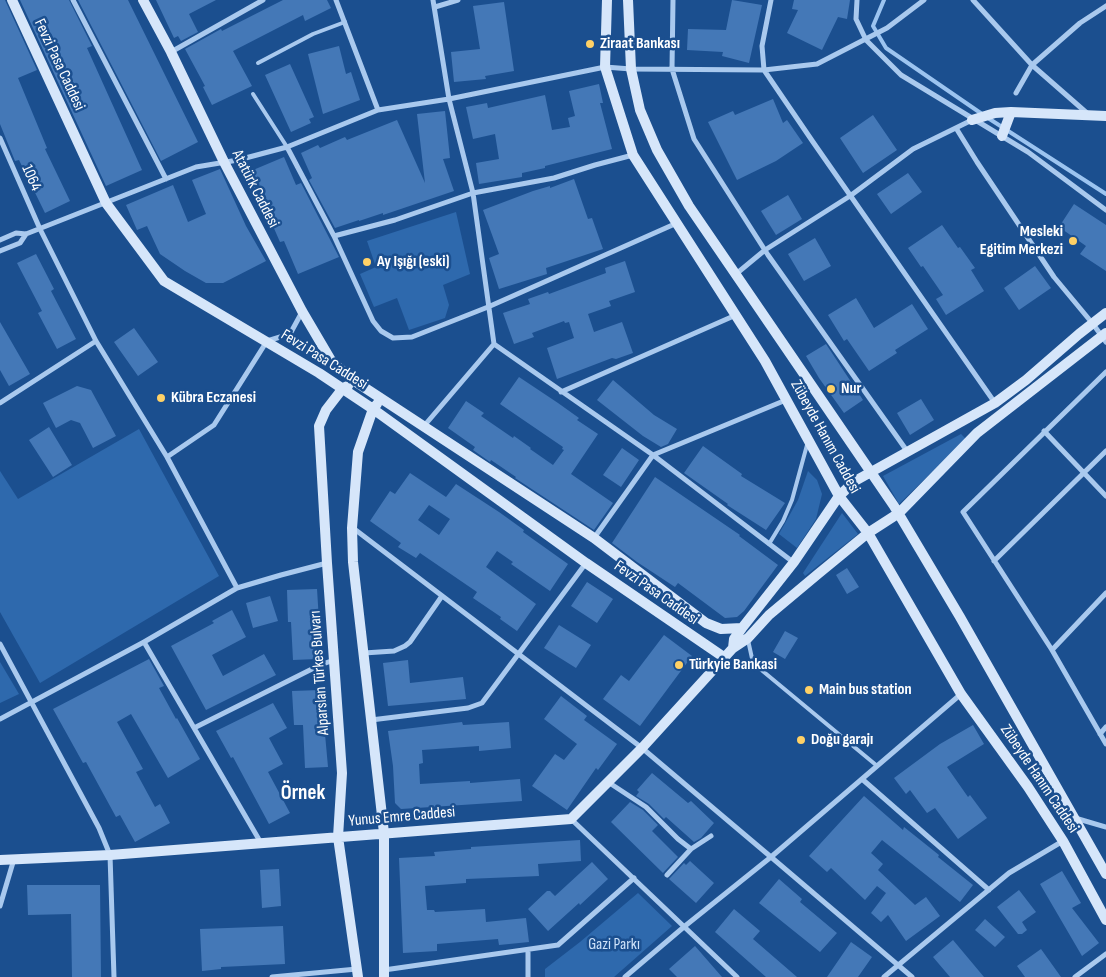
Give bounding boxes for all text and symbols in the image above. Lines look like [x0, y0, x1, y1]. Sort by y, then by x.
street label: Fevzi Pasa Caddesi [29, 16, 89, 114]
place label: Ziraat Bankası [600, 34, 680, 54]
marker: Ziraat Bankası [584, 38, 596, 50]
street label: Atatürk Caddesi [227, 147, 283, 231]
street label: 1064 [17, 162, 45, 194]
place label: Mesleki Egitim Merkezi [980, 222, 1063, 260]
marker: Mesleki Egitim Merkezi [1067, 235, 1079, 247]
place label: Ay Işığı (eski) [377, 252, 449, 272]
marker: Ay Işığı (eski) [361, 256, 373, 268]
street label: Fevzi Pasa Caddesi [277, 326, 371, 394]
street label: Zübeyde Hanım Caddesi [786, 377, 864, 497]
place label: Nur [841, 379, 861, 399]
marker: Nur [825, 383, 837, 395]
place label: Kübra Eczanesi [171, 388, 256, 408]
marker: Kübra Eczanesi [155, 392, 167, 404]
street label: Fevzi Pasa Caddesi [610, 557, 702, 629]
street label: Alparslan Türkes Bulvarı [306, 610, 334, 736]
place label: Türkyie Bankasi [689, 655, 777, 675]
marker: Türkyie Bankasi [673, 659, 685, 671]
place label: Main bus station [819, 680, 912, 700]
marker: Main bus station [803, 684, 815, 696]
street label: Zübeyde Hanım Caddesi [996, 721, 1082, 837]
place label: Doğu garajı [811, 730, 873, 750]
marker: Doğu garajı [795, 734, 807, 746]
district label: Örnek [281, 781, 325, 807]
street label: Yunus Emre Caddesi [348, 803, 456, 831]
park label: Gazi Parkı [588, 935, 640, 955]

